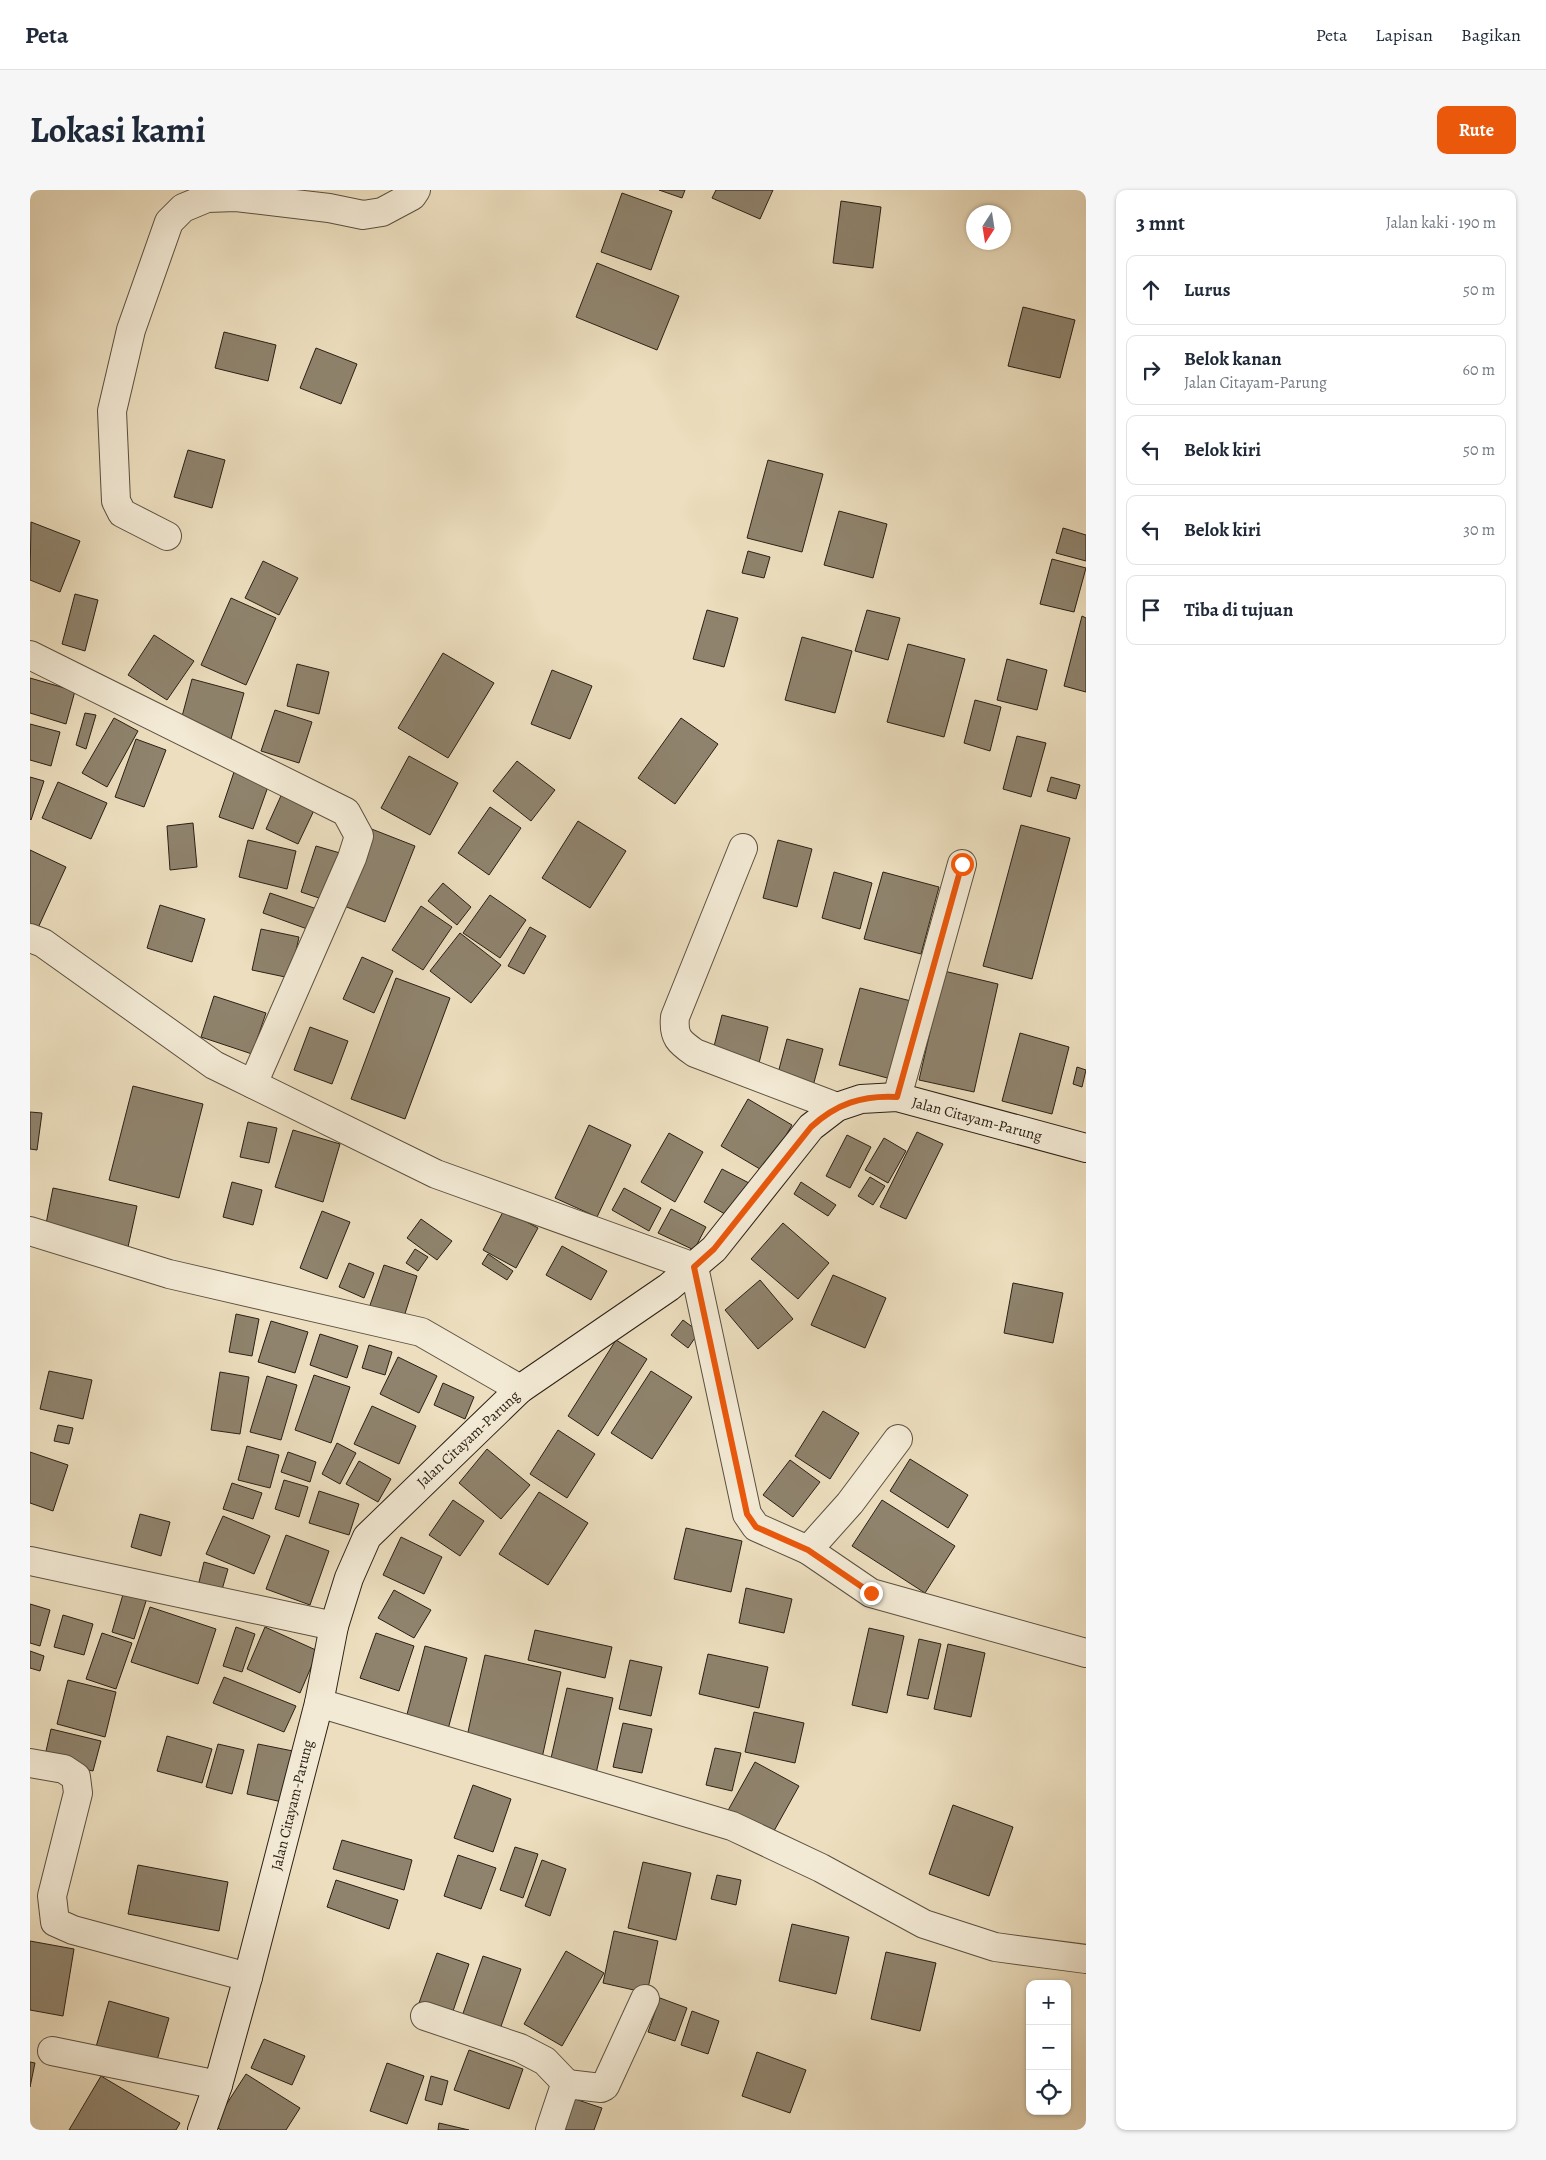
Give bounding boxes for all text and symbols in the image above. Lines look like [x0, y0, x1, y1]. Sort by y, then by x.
text: Peta [25, 19, 69, 51]
text: Peta [1316, 23, 1347, 47]
text: Lapisan [1375, 23, 1433, 47]
text: Bagikan [1461, 23, 1521, 47]
text: Lokasi kami [30, 106, 206, 154]
button: Rute [1437, 106, 1516, 154]
north arrow [966, 205, 1011, 250]
text: 3 mnt [1136, 209, 1185, 237]
text: Jalan kaki · 190 m [1386, 212, 1496, 234]
icon: ahead [1137, 276, 1165, 304]
text: Lurus [1184, 277, 1230, 303]
text: 50 m [1463, 279, 1495, 301]
text: Belok kanan [1184, 346, 1282, 372]
icon: right [1137, 356, 1165, 384]
text: 60 m [1463, 359, 1495, 381]
text: Jalan Citayam-Parung [1184, 372, 1327, 394]
icon: left [1137, 436, 1165, 464]
text: Belok kiri [1184, 437, 1261, 463]
text: 50 m [1463, 439, 1495, 461]
icon: left [1137, 516, 1165, 544]
text: Belok kiri [1184, 517, 1261, 543]
text: 30 m [1463, 519, 1495, 541]
icon: arrive [1137, 596, 1165, 624]
text: Tiba di tujuan [1184, 597, 1293, 623]
route start [951, 853, 974, 876]
street label: Jalan Citayam-Parung [910, 1092, 1045, 1146]
street label: Jalan Citayam-Parung [412, 1386, 524, 1492]
route end [860, 1582, 883, 1605]
street label: Jalan Citayam-Parung [266, 1737, 318, 1872]
map controls [1026, 1980, 1071, 2115]
button: + [1026, 1980, 1071, 2025]
button: − [1026, 2025, 1071, 2070]
button: locate [1026, 2070, 1071, 2115]

